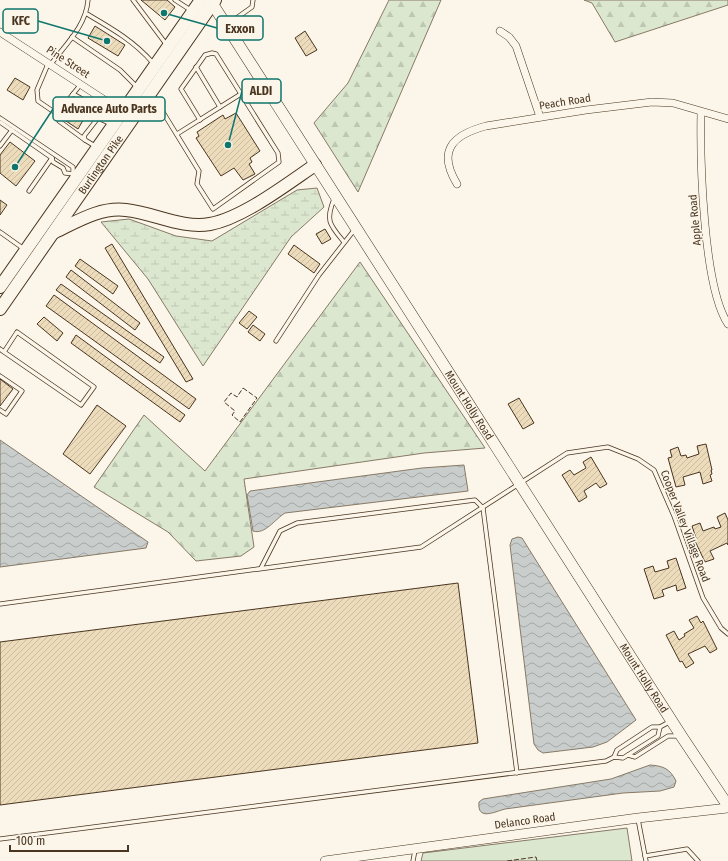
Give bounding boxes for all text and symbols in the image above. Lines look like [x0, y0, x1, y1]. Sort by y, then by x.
callout: KFC [3, 9, 38, 33]
text: KFC [12, 14, 31, 28]
callout: Exxon [217, 16, 263, 40]
text: Exxon [225, 22, 255, 36]
street label: Pine Street [44, 43, 93, 81]
callout: ALDI [242, 79, 281, 103]
text: ALDI [249, 84, 272, 98]
street label: Peach Road [538, 92, 592, 112]
callout: Advance Auto Parts [53, 97, 165, 121]
text: Advance Auto Parts [60, 102, 158, 116]
street label: Burlington Pike [75, 133, 126, 197]
street label: Apple Road [686, 194, 704, 246]
street label: Mount Holly Road [442, 368, 496, 442]
street label: Cooper Valley Village Road [658, 468, 712, 584]
street label: Mount Holly Road [617, 641, 671, 715]
street label: Delanco Road [494, 810, 556, 832]
scale bar [10, 827, 128, 853]
text: 100 m [16, 834, 45, 848]

